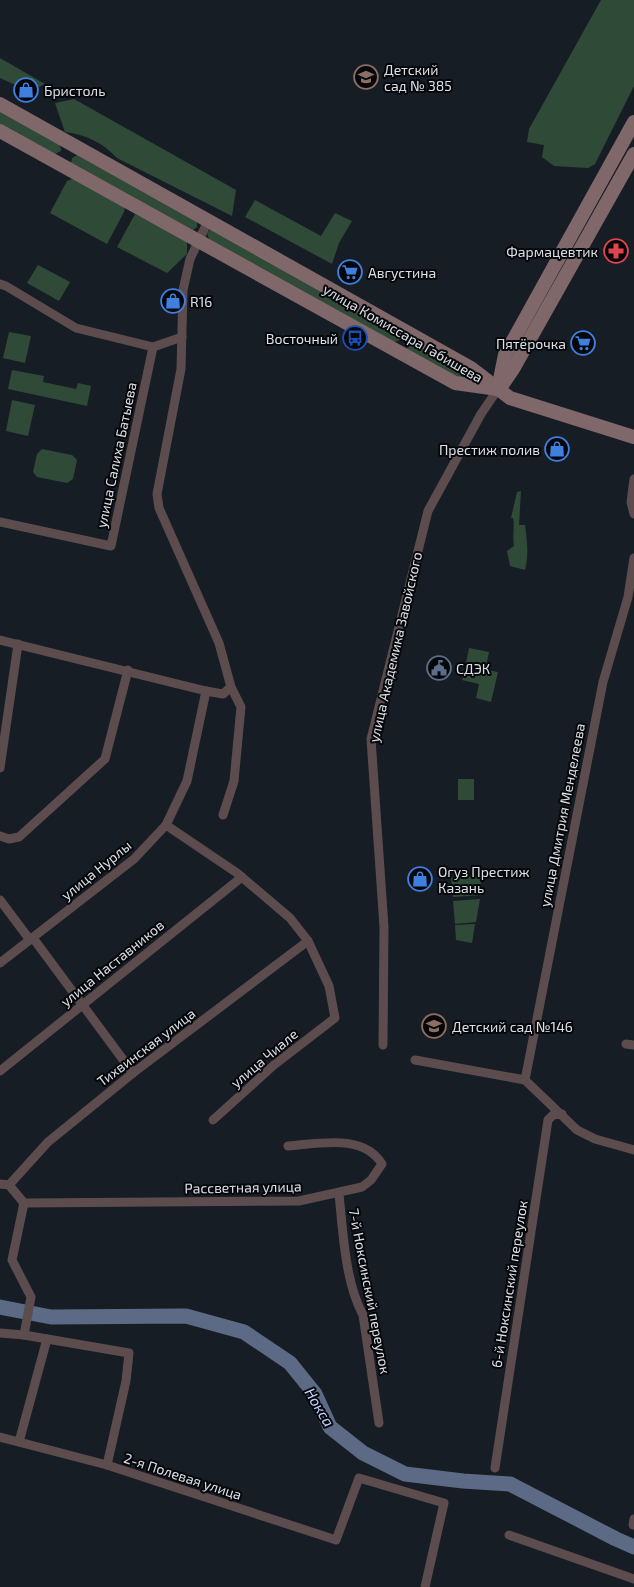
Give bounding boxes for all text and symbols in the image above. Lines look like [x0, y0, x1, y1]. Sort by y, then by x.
place label: Детский сад № 385 [384, 61, 452, 94]
school or university icon: Детский сад № 385 [353, 64, 379, 90]
shop icon: Бристоль [13, 77, 39, 103]
place label: Бристоль [44, 82, 105, 99]
pharmacy icon: Фармацевтик [603, 238, 629, 264]
place label: Фармацевтик [506, 243, 598, 260]
supermarket icon: Августина [337, 259, 363, 285]
place label: Августина [368, 264, 436, 281]
street label: улица Комиссара Габишева [320, 280, 486, 386]
shop icon: R16 [160, 288, 186, 314]
place label: R16 [190, 293, 212, 310]
bus stop icon: Восточный [342, 325, 368, 351]
place label: Восточный [266, 330, 338, 347]
supermarket icon: Пятёрочка [570, 330, 596, 356]
place label: Пятёрочка [496, 335, 566, 352]
street label: улица Салиха Батыева [92, 381, 140, 529]
shop icon: Престиж полив [544, 436, 570, 462]
place label: Престиж полив [439, 441, 540, 458]
street label: улица Академика Завойского [365, 550, 425, 744]
public building icon: СДЭК [426, 655, 452, 681]
place label: СДЭК [456, 660, 490, 677]
street label: улица Дмитрия Менделеева [536, 722, 588, 908]
street label: улица Нурлы [58, 837, 134, 903]
place label: Огуз Престиж Казань [438, 863, 529, 896]
shop icon: Огуз Престиж Казань [407, 866, 433, 892]
street label: улица Наставников [57, 916, 167, 1010]
street label: Тихвинская улица [94, 1005, 198, 1089]
school or university icon: Детский сад №146 [421, 1013, 447, 1039]
place label: Детский сад №146 [452, 1018, 573, 1035]
street label: улица Чиале [227, 1025, 301, 1091]
street label: Рассветная улица [184, 1177, 302, 1197]
street label: 6-й Ноксинский переулок [487, 1199, 531, 1369]
street label: 7-й Ноксинский переулок [346, 1207, 394, 1376]
water label: Нокса [301, 1384, 339, 1430]
street label: 2-я Полевая улица [122, 1449, 244, 1503]

